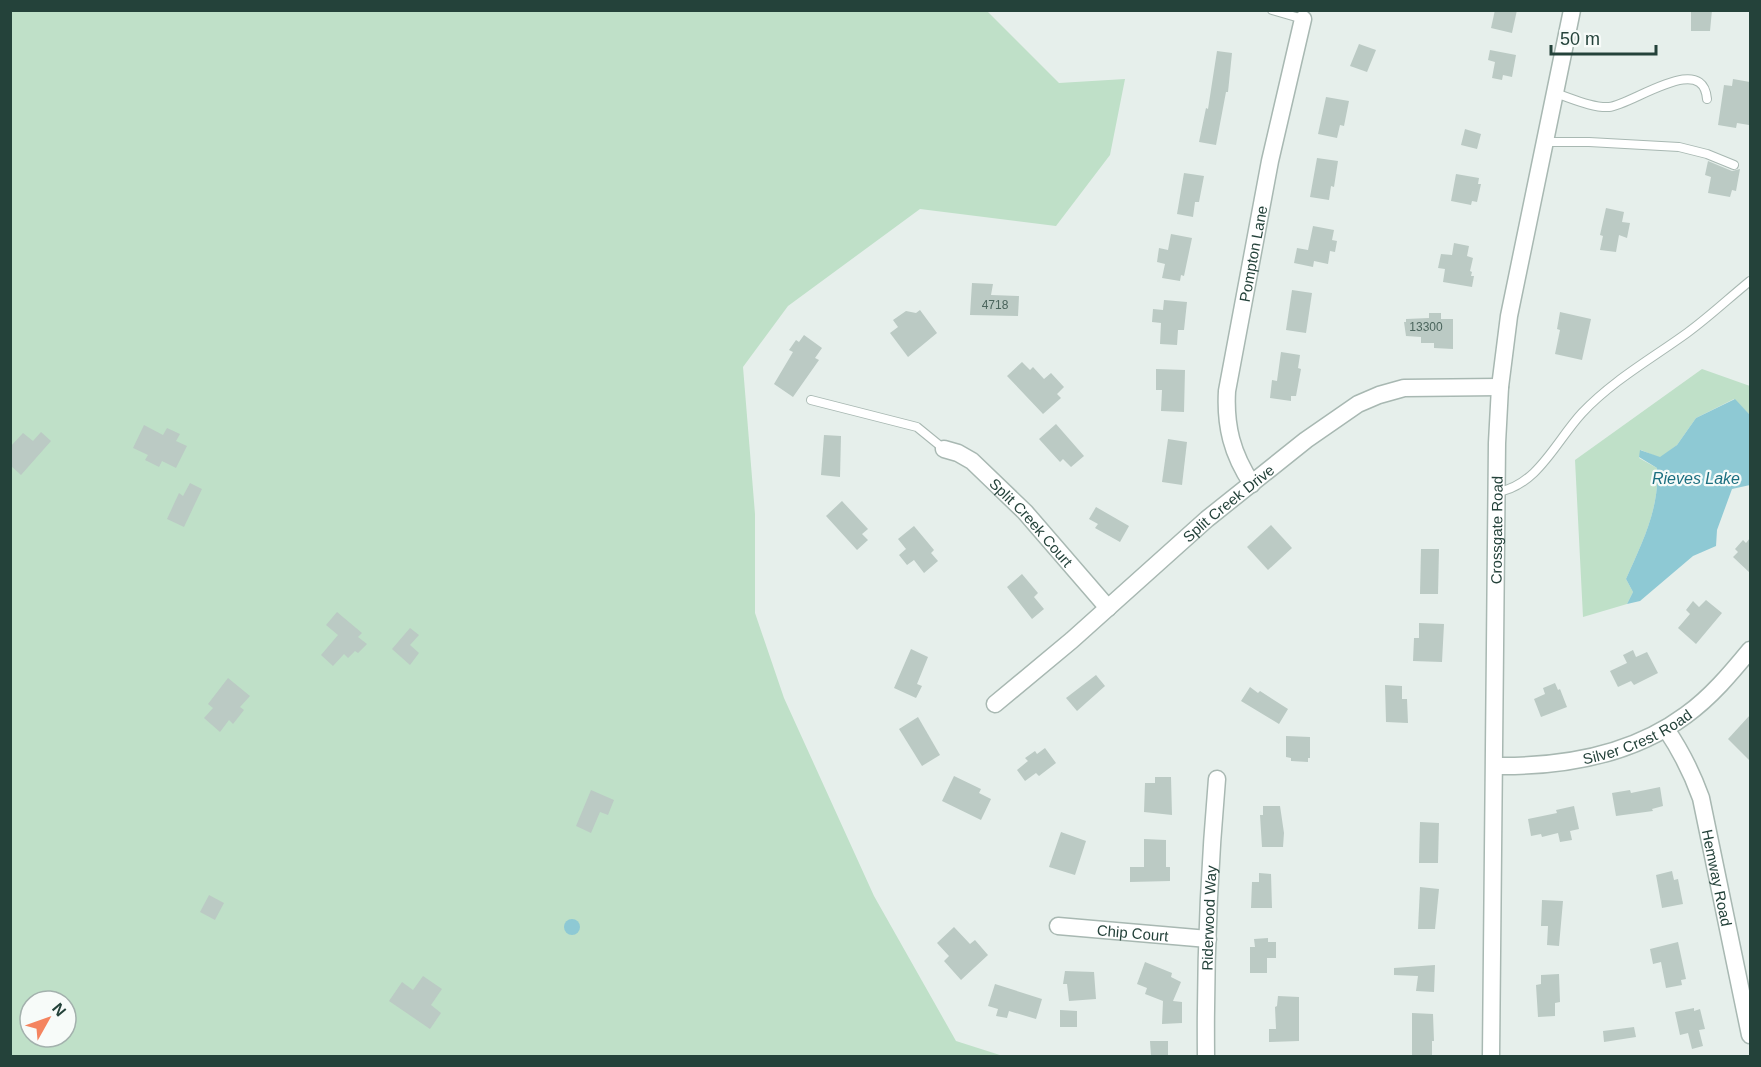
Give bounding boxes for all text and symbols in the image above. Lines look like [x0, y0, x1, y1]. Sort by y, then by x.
scale bar [1551, 18, 1656, 56]
text: 50 m [1560, 29, 1600, 49]
street label: Pompton Lane [1235, 204, 1270, 303]
house number: 4718 [982, 298, 1009, 312]
house number: 13300 [1409, 320, 1443, 334]
street label: Split Creek Drive [1179, 461, 1277, 545]
water label: Rieves Lake [1652, 470, 1740, 487]
street label: Split Creek Court [986, 474, 1077, 570]
street label: Crossgate Road [1487, 476, 1505, 584]
street label: Silver Crest Road [1581, 705, 1695, 767]
street label: Hemway Road [1699, 828, 1736, 928]
street label: Riderwood Way [1198, 864, 1219, 971]
street label: Chip Court [1096, 921, 1170, 944]
north arrow [18, 989, 78, 1049]
text: N [49, 1000, 69, 1020]

